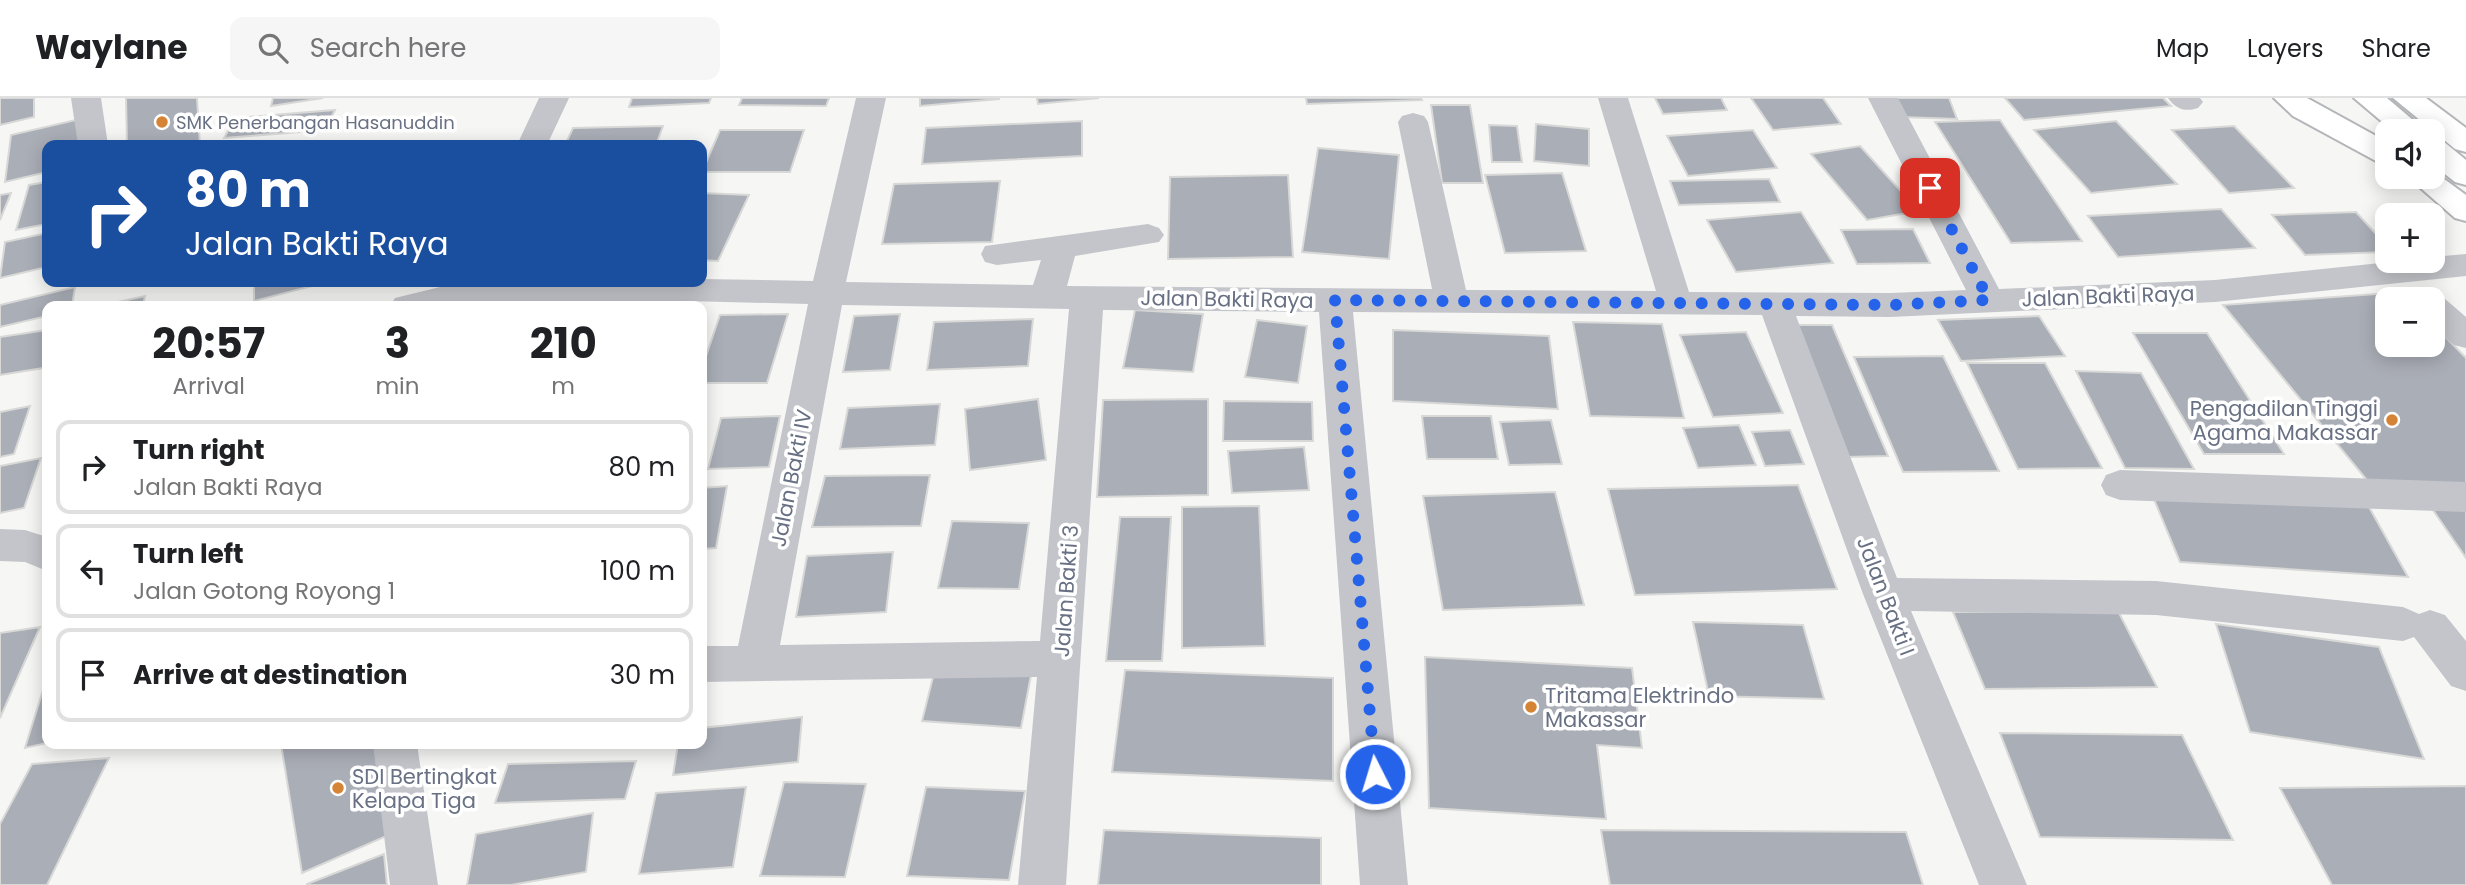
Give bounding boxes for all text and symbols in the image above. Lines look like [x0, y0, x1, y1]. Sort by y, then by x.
search box [230, 17, 720, 80]
text: Waylane [35, 24, 188, 71]
icon: search [254, 29, 292, 67]
text: Search here [310, 30, 466, 66]
text: Map [2156, 32, 2209, 65]
text: Layers [2247, 32, 2323, 65]
text: Share [2361, 32, 2431, 65]
place label: SMK Penerbangan Hasanuddin [176, 110, 455, 135]
marker: SMK Penerbangan Hasanuddin [154, 114, 170, 130]
map controls [2375, 119, 2445, 357]
button: sound [2375, 119, 2445, 189]
text: 80 m [185, 156, 311, 224]
pin [1900, 158, 1960, 218]
icon: right [70, 168, 161, 259]
icon: arrive [1911, 169, 1949, 207]
button: + [2375, 203, 2445, 273]
text: Jalan Bakti Raya [185, 221, 449, 266]
street label: Jalan Bakti Raya [2021, 278, 2195, 314]
street label: Jalan Bakti Raya [1140, 283, 1314, 315]
button: − [2375, 287, 2445, 357]
text: 20:57 [152, 314, 265, 373]
text: 3 [385, 314, 410, 373]
text: 210 [530, 314, 597, 373]
text: Arrival [172, 370, 245, 402]
text: min [375, 370, 419, 402]
text: m [551, 370, 575, 402]
place label: Pengadilan Tinggi Agama Makassar [2190, 394, 2378, 447]
street label: Jalan Bakti IV [763, 407, 819, 549]
marker: Pengadilan Tinggi Agama Makassar [2384, 412, 2400, 428]
text: Turn right [133, 432, 265, 468]
icon: right [74, 448, 112, 486]
text: 80 m [609, 449, 675, 485]
text: Jalan Bakti Raya [133, 471, 323, 503]
street label: Jalan Bakti 3 [1047, 524, 1085, 658]
street label: Jalan Bakti I [1850, 532, 1922, 660]
text: Turn left [133, 536, 244, 572]
icon: left [74, 552, 112, 590]
text: 100 m [600, 553, 675, 589]
text: Jalan Gotong Royong 1 [133, 575, 395, 607]
icon: arrive [74, 656, 112, 694]
text: Arrive at destination [133, 657, 408, 693]
text: 30 m [610, 657, 675, 693]
place label: Tritama Elektrindo Makassar [1545, 681, 1734, 734]
marker: Tritama Elektrindo Makassar [1523, 699, 1539, 715]
position arrow [1338, 737, 1412, 811]
place label: SDI Bertingkat Kelapa Tiga [352, 762, 497, 815]
marker: SDI Bertingkat Kelapa Tiga [330, 780, 346, 796]

